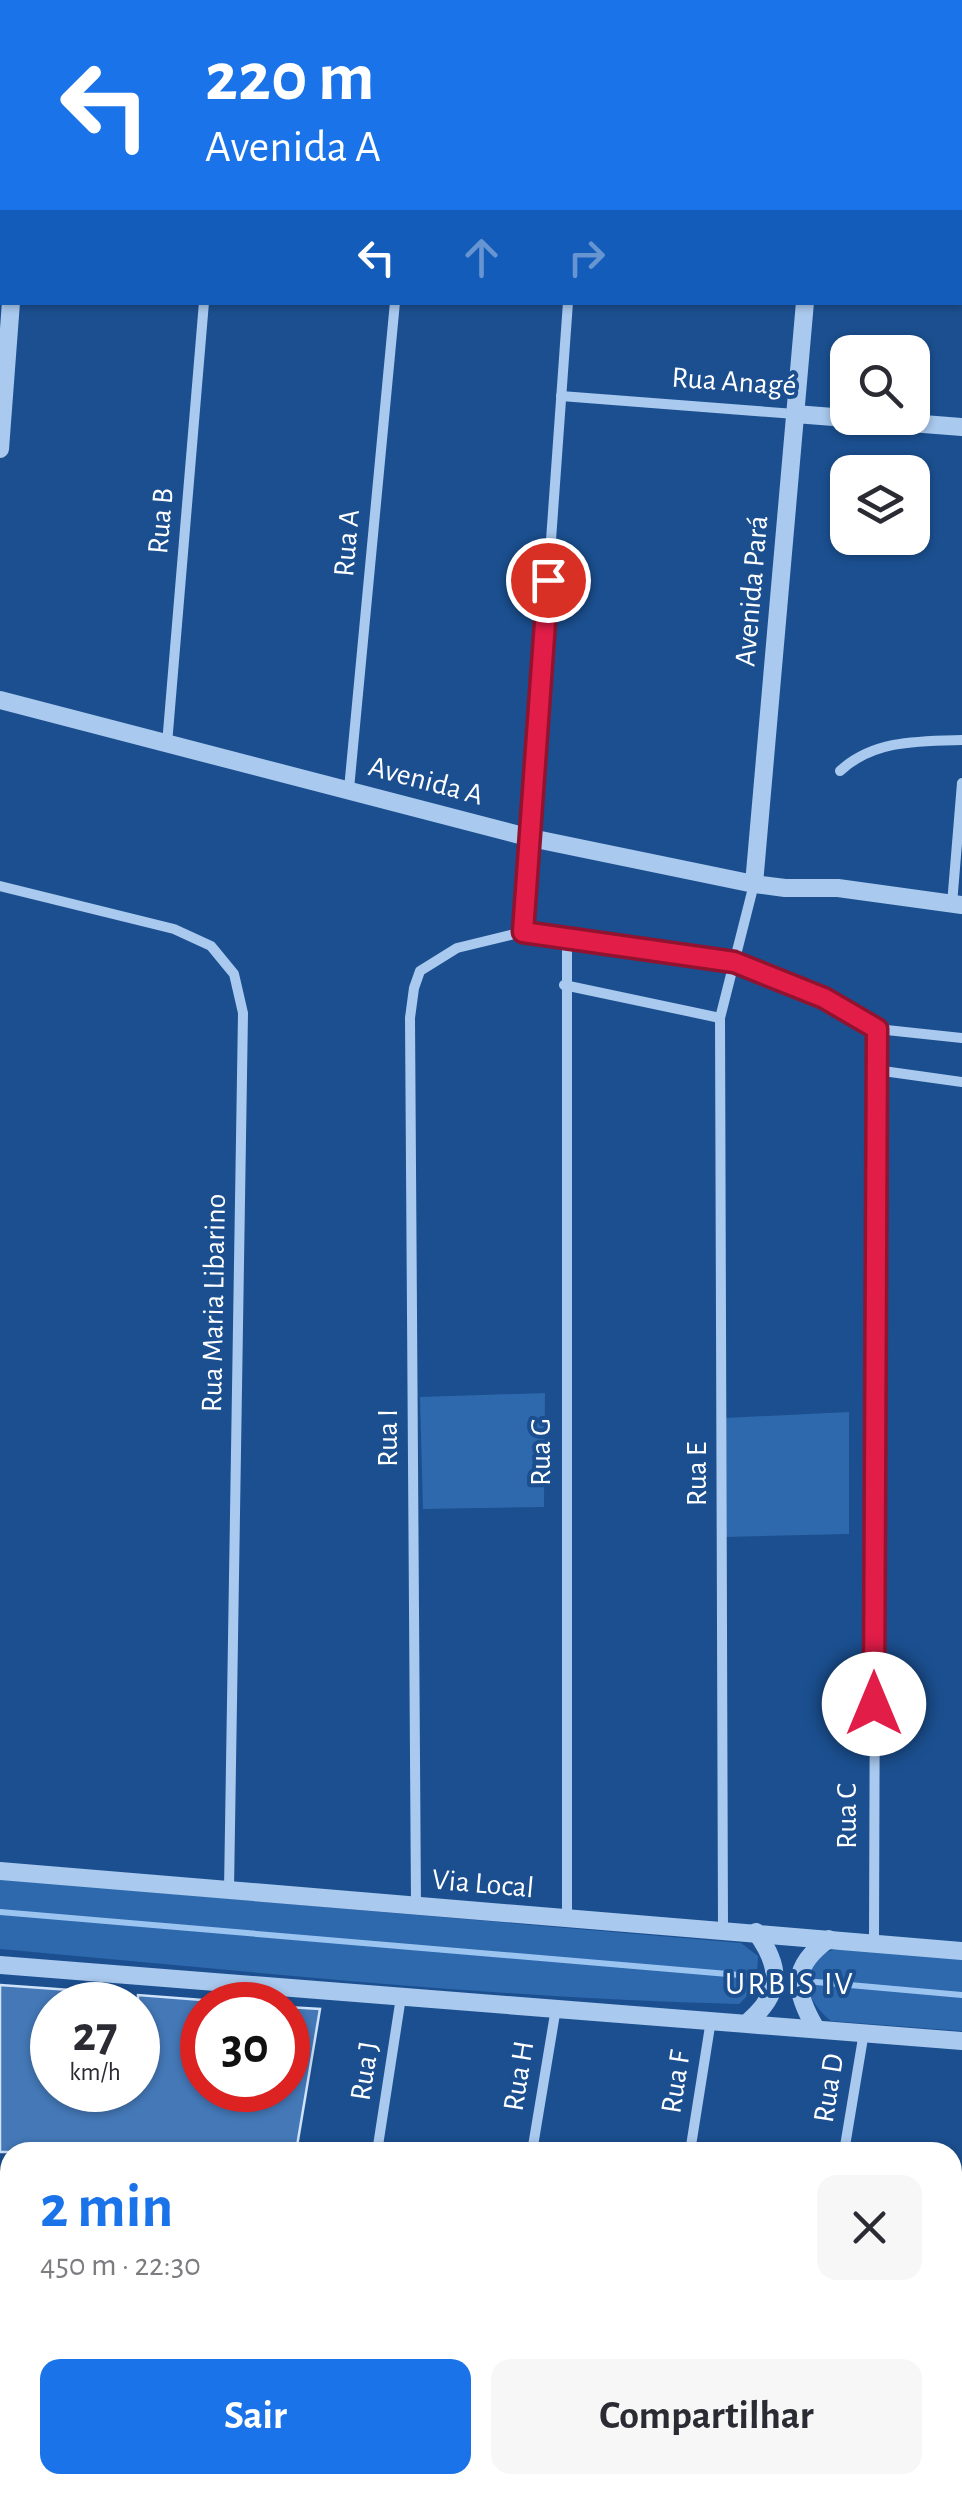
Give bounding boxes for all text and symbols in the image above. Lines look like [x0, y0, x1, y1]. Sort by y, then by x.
icon: left [40, 40, 170, 170]
text: 220 m [205, 43, 374, 113]
text: Avenida A [205, 125, 381, 170]
icon: left [349, 230, 404, 285]
icon: ahead [454, 230, 509, 285]
icon: right [559, 230, 614, 285]
map controls [830, 335, 930, 555]
button: search [830, 335, 930, 435]
street label: Rua Anagé [671, 363, 797, 401]
button: layers [830, 455, 930, 555]
street label: Rua B [143, 487, 179, 555]
street label: Rua A [329, 508, 365, 578]
street label: Avenida Pará [730, 514, 774, 668]
pin [506, 538, 591, 623]
icon: arrive [521, 553, 576, 608]
street label: Avenida A [365, 751, 487, 811]
street label: Rua Maria Libarino [197, 1193, 231, 1413]
street label: Rua I [373, 1409, 403, 1467]
street label: Rua G [526, 1418, 556, 1486]
street label: Rua E [682, 1442, 712, 1506]
position arrow [822, 1652, 926, 1756]
street label: Rua C [832, 1783, 862, 1849]
street label: Via Local [431, 1865, 535, 1903]
district label: URBIS IV [725, 1968, 855, 2000]
speed limit sign: 30 [180, 1982, 310, 2112]
text: 27 [72, 2010, 118, 2060]
street label: Rua J [346, 2039, 384, 2103]
street label: Rua H [499, 2039, 539, 2113]
street label: Rua F [656, 2047, 696, 2116]
street label: Rua D [809, 2051, 849, 2125]
text: km/h [69, 2060, 121, 2085]
button: close [817, 2175, 922, 2280]
text: 2 min [40, 2178, 173, 2238]
text: 450 m · 22:30 [40, 2249, 201, 2281]
button: Sair [40, 2359, 471, 2474]
button: Compartilhar [491, 2359, 922, 2474]

